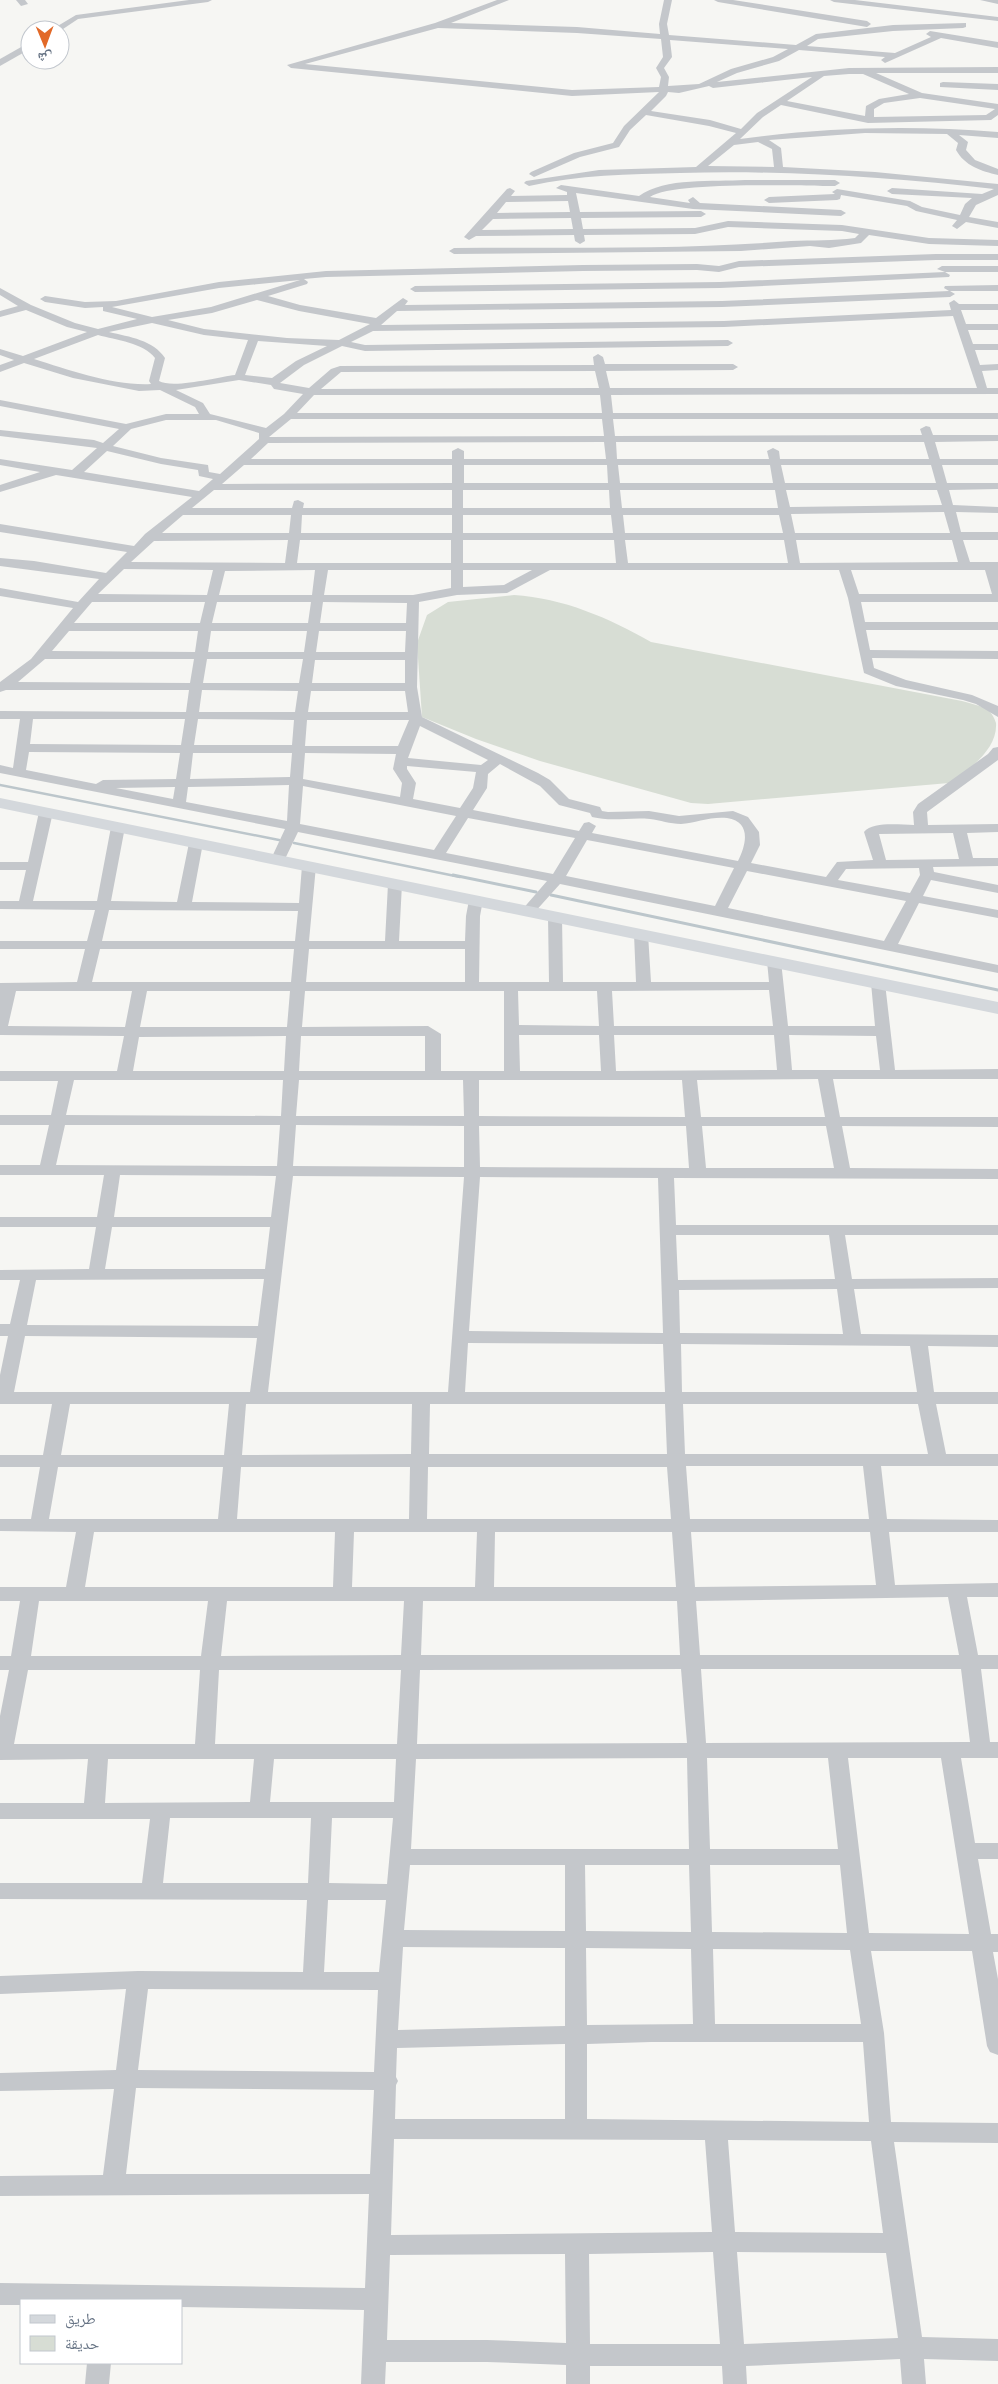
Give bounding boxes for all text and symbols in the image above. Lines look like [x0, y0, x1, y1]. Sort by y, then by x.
north arrow [20, 20, 70, 70]
text: ش [38, 49, 53, 68]
legend [20, 2299, 182, 2364]
text: طريق [65, 2308, 96, 2329]
text: حديقة [65, 2333, 100, 2353]

